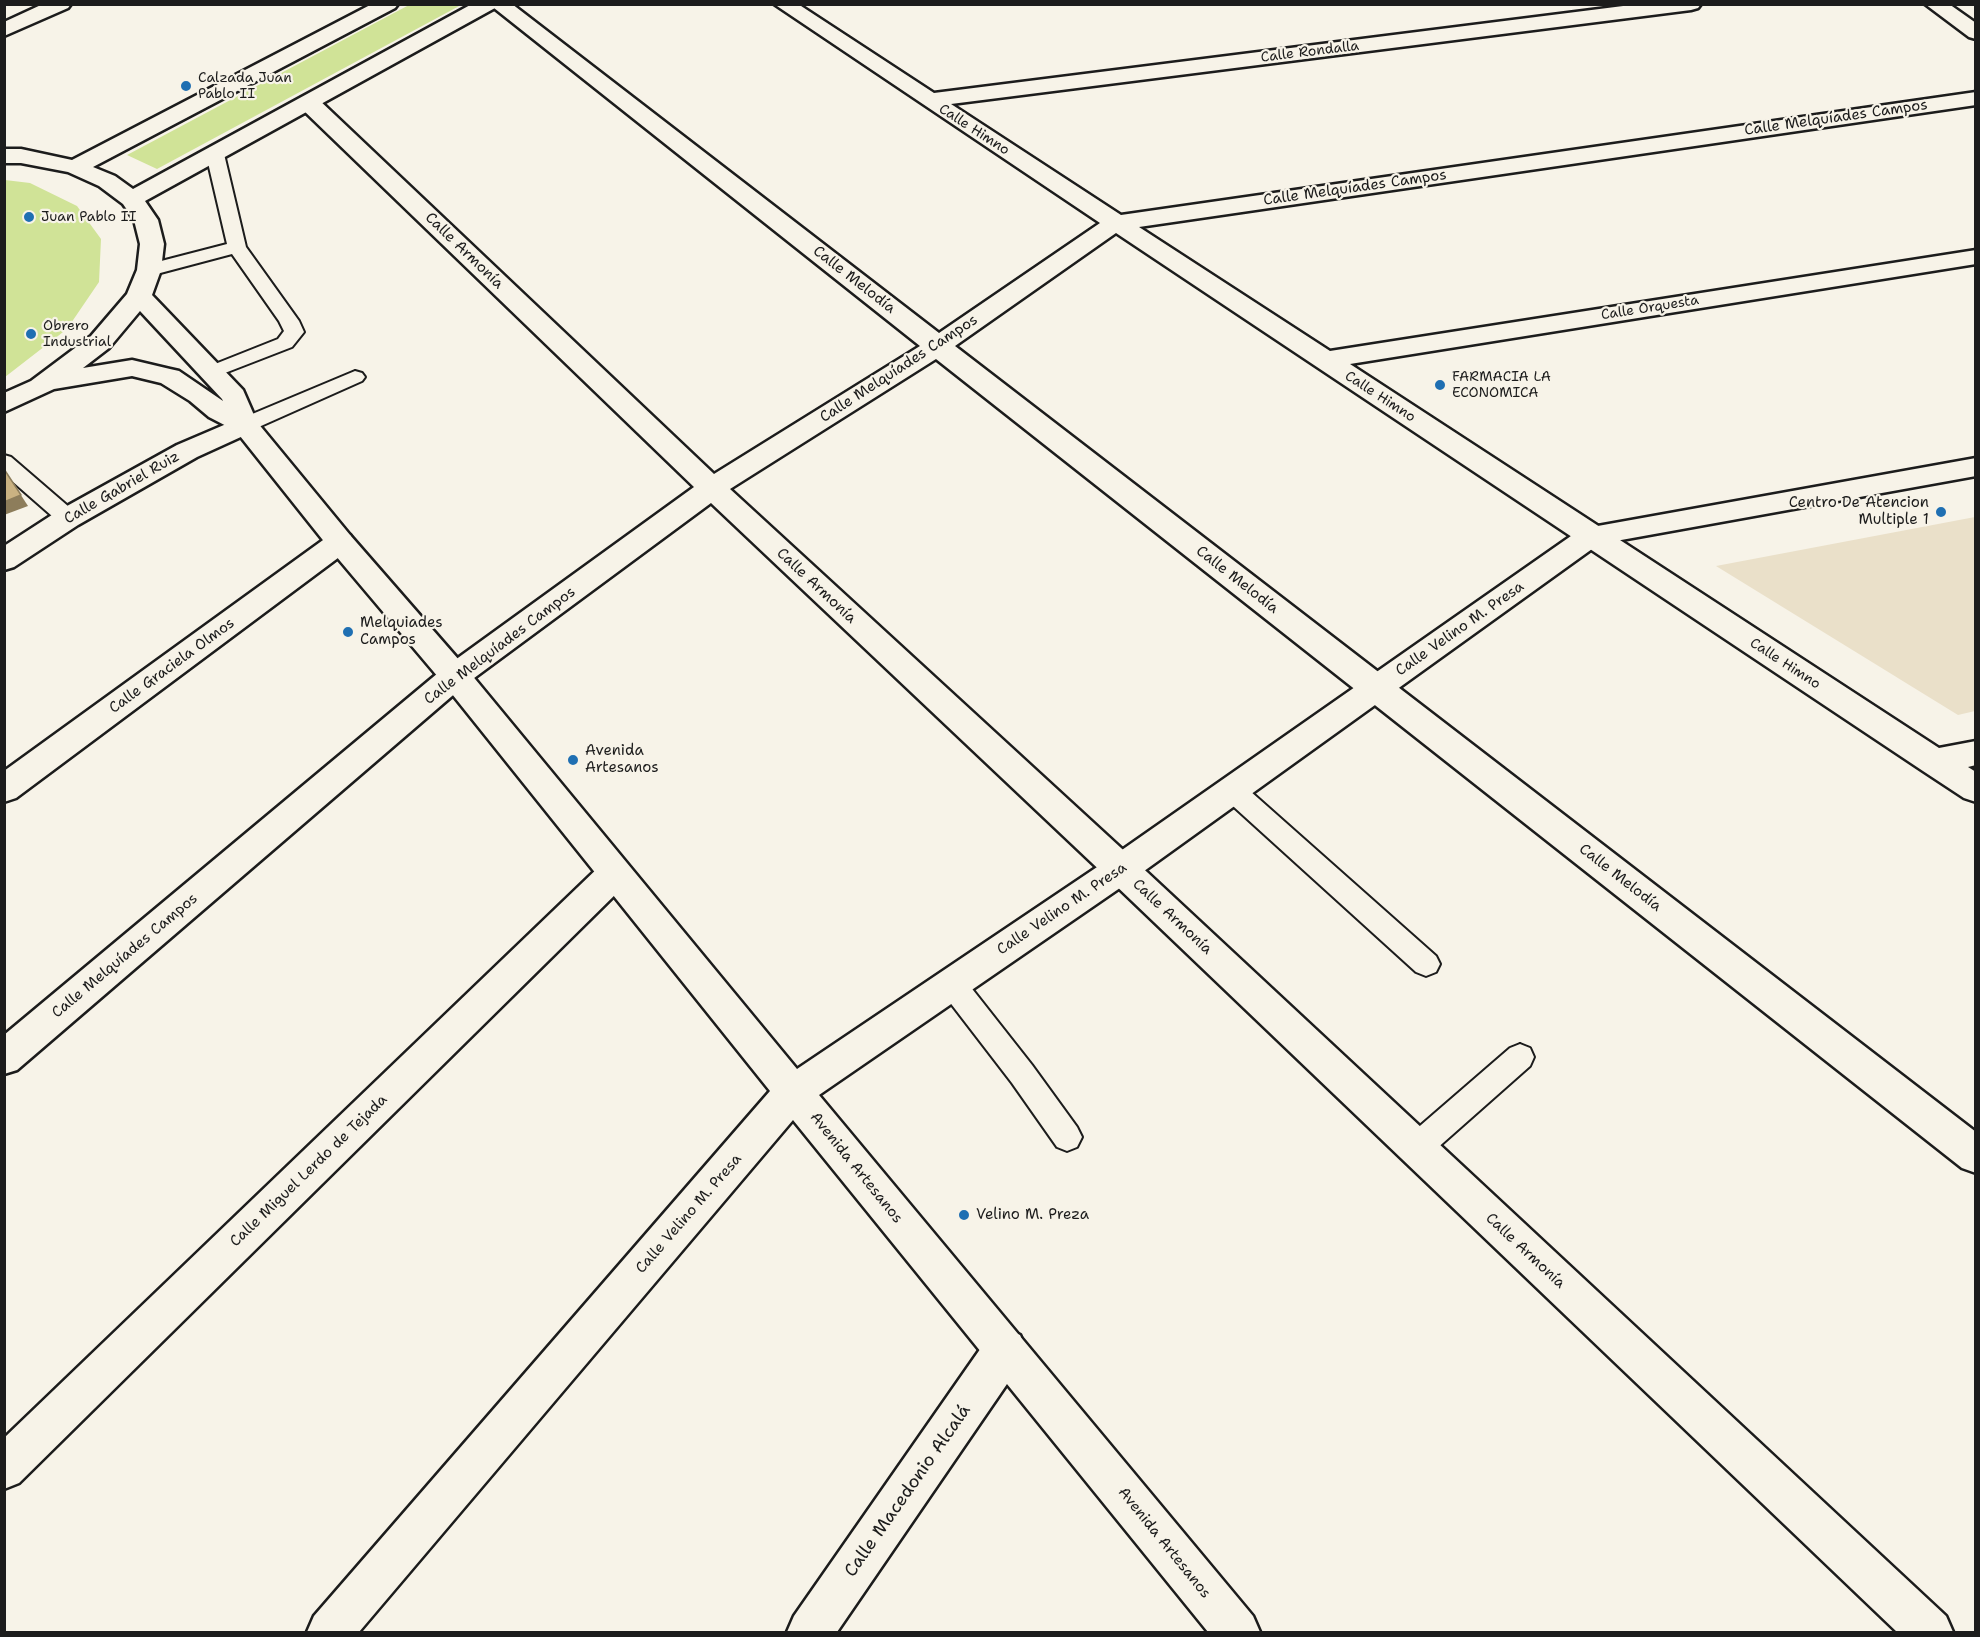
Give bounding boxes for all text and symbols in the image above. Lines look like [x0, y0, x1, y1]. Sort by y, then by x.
street label: Calle Rondalla [1260, 38, 1360, 66]
place label: Calzada Juan Pablo II [198, 70, 292, 102]
marker: Calzada Juan Pablo II [179, 79, 193, 93]
street label: Calle Melquíades Campos [1743, 96, 1929, 140]
street label: Calle Himno [936, 101, 1012, 159]
street label: Calle Melquíades Campos [1262, 166, 1448, 210]
place label: Juan Pablo II [41, 209, 136, 225]
street label: Calle Armonía [421, 209, 507, 293]
marker: Juan Pablo II [22, 210, 36, 224]
street label: Calle Melodía [809, 242, 899, 318]
street label: Calle Orquesta [1600, 292, 1700, 324]
street label: Calle Melquíades Campos [817, 311, 981, 427]
place label: Obrero Industrial [43, 318, 111, 350]
marker: Obrero Industrial [24, 327, 38, 341]
street label: Calle Himno [1342, 368, 1418, 426]
place label: FARMACIA LA ECONOMICA [1452, 369, 1551, 402]
marker: FARMACIA LA ECONOMICA [1433, 378, 1447, 392]
street label: Calle Gabriel Ruiz [61, 448, 183, 528]
place label: Centro De Atencion Multiple 1 [1789, 494, 1929, 529]
marker: Centro De Atencion Multiple 1 [1934, 505, 1948, 519]
street label: Calle Melodía [1192, 542, 1282, 618]
street label: Calle Armonía [772, 545, 860, 627]
street label: Calle Velino M. Presa [1392, 578, 1528, 680]
street label: Calle Melquíades Campos [421, 583, 579, 709]
street label: Calle Graciela Olmos [106, 614, 238, 718]
place label: Melquiades Campos [360, 614, 443, 649]
marker: Melquiades Campos [341, 625, 355, 639]
street label: Calle Himno [1747, 635, 1823, 693]
place label: Avenida Artesanos [585, 742, 659, 777]
marker: Avenida Artesanos [566, 753, 580, 767]
street label: Calle Melodía [1575, 840, 1665, 916]
street label: Calle Velino M. Presa [994, 859, 1130, 959]
street label: Calle Armonía [1128, 876, 1216, 958]
street label: Calle Melquíades Campos [48, 890, 202, 1022]
street label: Calle Miguel Lerdo de Tejada [227, 1091, 391, 1251]
street label: Avenida Artesanos [806, 1109, 906, 1227]
street label: Calle Velino M. Presa [632, 1151, 746, 1277]
place label: Velino M. Preza [976, 1206, 1089, 1224]
marker: Velino M. Preza [957, 1208, 971, 1222]
street label: Calle Armonía [1481, 1210, 1569, 1292]
street label: Calle Macedonio Alcalá [840, 1401, 976, 1581]
street label: Avenida Artesanos [1114, 1484, 1214, 1602]

